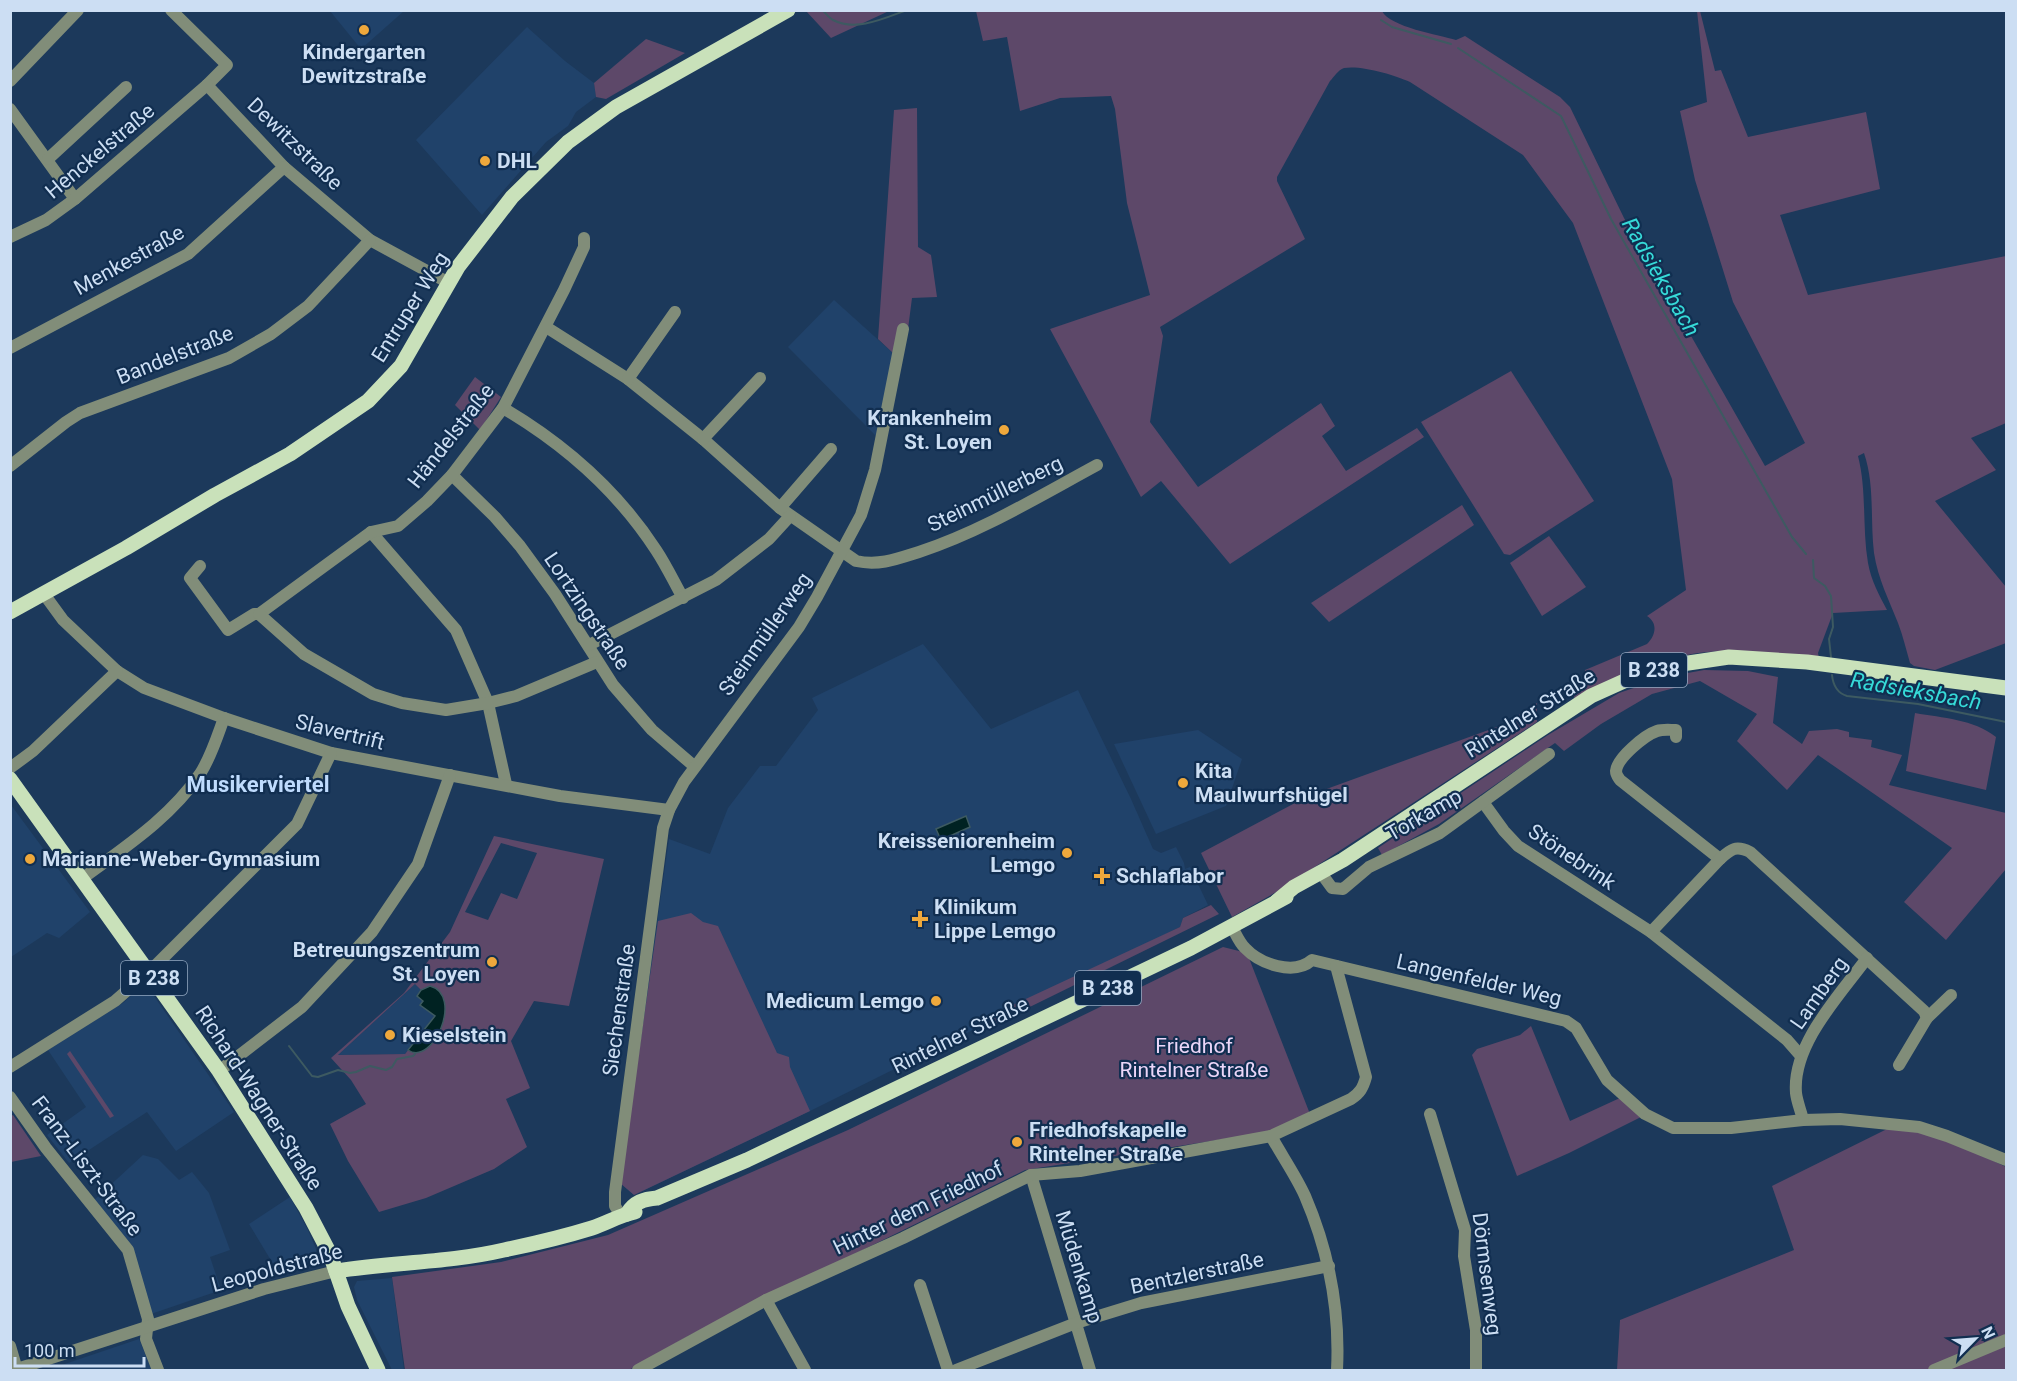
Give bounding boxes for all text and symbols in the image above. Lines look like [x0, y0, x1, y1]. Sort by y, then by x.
marker: Kindergarten Dewitzstraße [357, 23, 371, 37]
place label: Kindergarten Dewitzstraße [302, 40, 426, 88]
street label: Dewitzstraße [243, 93, 347, 195]
street label: Henckelstraße [41, 98, 159, 204]
place label: DHL [497, 149, 537, 173]
marker: DHL [478, 154, 492, 168]
water label: Radsieksbach [1617, 213, 1705, 341]
street label: Menkestraße [70, 220, 188, 300]
street label: Entruper Weg [367, 247, 453, 367]
street label: Bandelstraße [113, 321, 237, 389]
street label: Händelstraße [403, 379, 499, 493]
place label: Krankenheim St. Loyen [867, 406, 992, 454]
marker: Krankenheim St. Loyen [997, 423, 1011, 437]
street label: Steinmüllerberg [924, 451, 1066, 537]
street label: Lortzingstraße [539, 548, 635, 674]
street label: Steinmüllerweg [714, 568, 816, 700]
road number: B 238 [1621, 653, 1687, 687]
street label: Rintelner Straße [1460, 663, 1600, 763]
water label: Radsieksbach [1849, 667, 1983, 715]
street label: Slavertrift [293, 709, 387, 755]
place label: Kita Maulwurfshügel [1195, 759, 1348, 807]
district label: Musikerviertel [187, 772, 329, 797]
marker: Kita Maulwurfshügel [1176, 776, 1190, 790]
street label: Torkamp [1382, 784, 1466, 846]
street label: Stönebrink [1524, 819, 1620, 895]
place label: Kreisseniorenheim Lemgo [878, 829, 1055, 877]
marker: Kreisseniorenheim Lemgo [1060, 846, 1074, 860]
place label: Marianne-Weber-Gymnasium [42, 847, 320, 871]
marker: Marianne-Weber-Gymnasium [23, 852, 37, 866]
place label: Schlaflabor [1116, 864, 1224, 888]
marker: Schlaflabor [1093, 867, 1111, 885]
place label: Klinikum Lippe Lemgo [934, 895, 1056, 943]
marker: Klinikum Lippe Lemgo [911, 910, 929, 928]
place label: Betreuungszentrum St. Loyen [293, 938, 480, 986]
street label: Siechenstraße [598, 942, 640, 1078]
street label: Langenfelder Weg [1394, 949, 1564, 1011]
street label: Lamberg [1785, 952, 1853, 1034]
marker: Betreuungszentrum St. Loyen [485, 955, 499, 969]
road number: B 238 [121, 961, 187, 995]
road number: B 238 [1075, 971, 1141, 1005]
place label: Medicum Lemgo [766, 989, 924, 1013]
street label: Rintelner Straße [888, 992, 1032, 1078]
marker: Medicum Lemgo [929, 994, 943, 1008]
street label: Richard-Wagner-Straße [190, 1001, 328, 1195]
place label: Kieselstein [402, 1023, 507, 1047]
marker: Kieselstein [383, 1028, 397, 1042]
park label: Friedhof Rintelner Straße [1120, 1034, 1268, 1082]
street label: Franz-Liszt-Straße [27, 1091, 147, 1241]
place label: Friedhofskapelle Rintelner Straße [1029, 1118, 1187, 1166]
marker: Friedhofskapelle Rintelner Straße [1010, 1135, 1024, 1149]
street label: Hinter dem Friedhof [829, 1156, 1007, 1260]
street label: Müdenkamp [1050, 1208, 1108, 1326]
street label: Dörmsenweg [1468, 1211, 1506, 1337]
street label: Leopoldstraße [209, 1239, 345, 1297]
street label: Bentzlerstraße [1128, 1247, 1266, 1299]
north arrow [1945, 1309, 2005, 1369]
text: N [1977, 1324, 1999, 1342]
scale bar [15, 1330, 144, 1368]
text: 100 m [24, 1340, 75, 1361]

